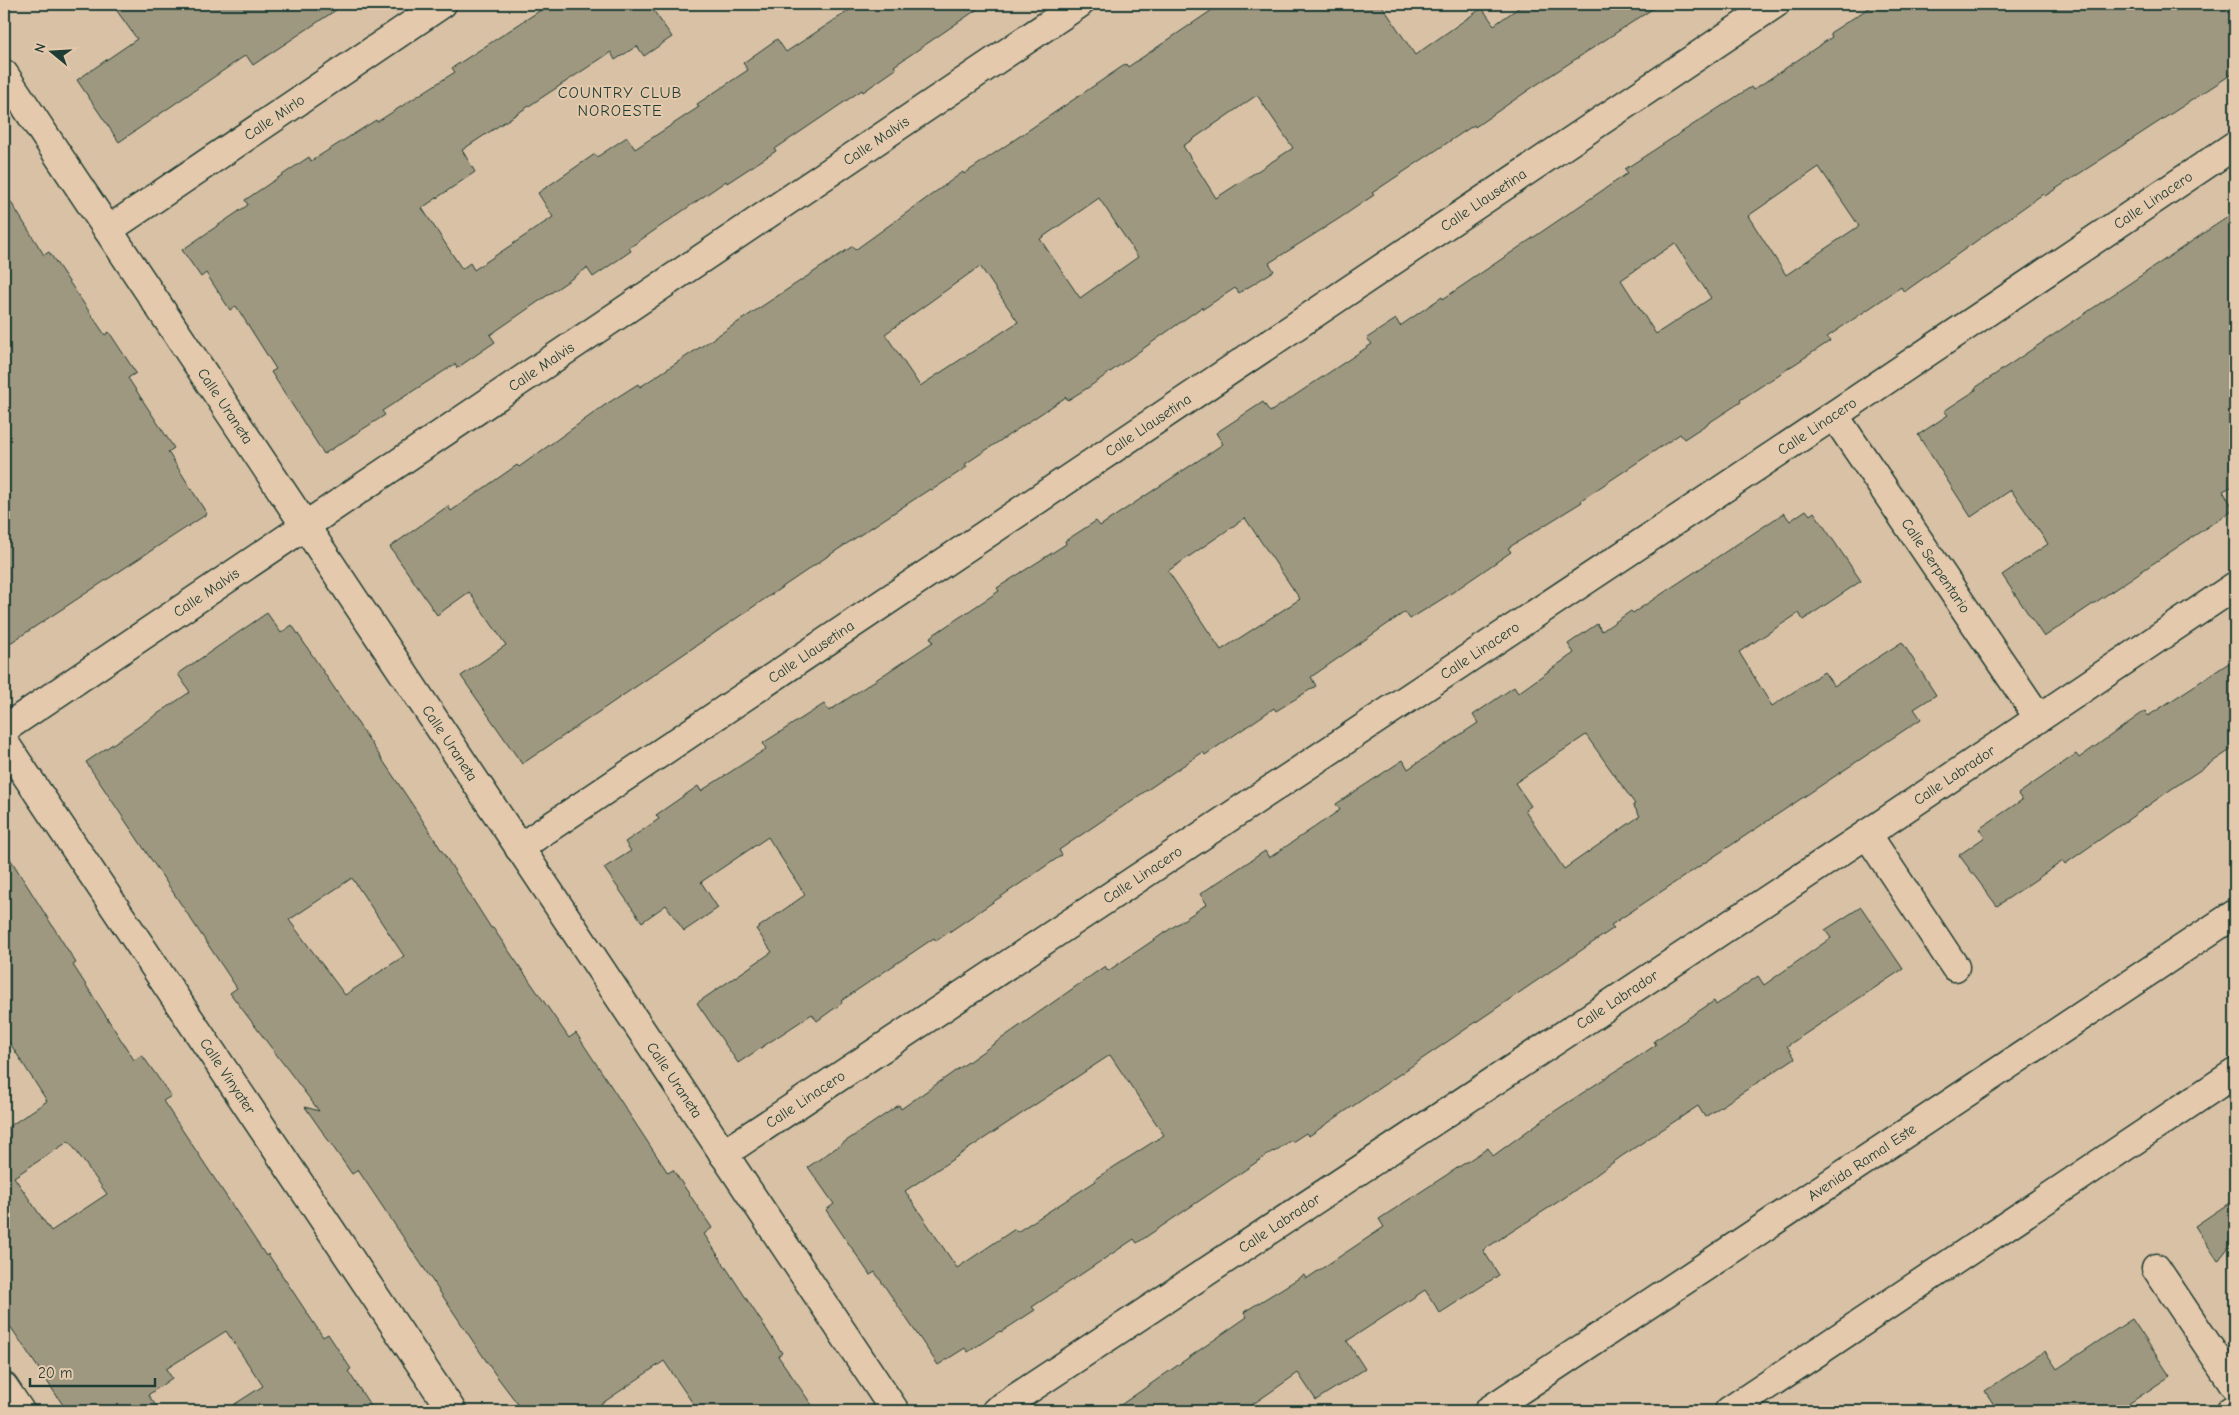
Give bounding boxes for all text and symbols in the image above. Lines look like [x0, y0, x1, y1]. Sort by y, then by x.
north arrow [28, 28, 78, 78]
text: N [31, 41, 50, 55]
district label: COUNTRY CLUB NOROESTE [558, 84, 682, 120]
street label: Calle Mirlo [241, 90, 308, 144]
street label: Calle Malvis [840, 112, 913, 169]
street label: Calle Llausetina [1437, 165, 1530, 235]
street label: Calle Linacero [2110, 167, 2196, 233]
street label: Calle Malvis [505, 338, 578, 395]
street label: Calle Uraneta [194, 365, 257, 447]
street label: Calle Llausetina [1102, 390, 1195, 461]
street label: Calle Linacero [1774, 393, 1860, 459]
street label: Calle Serpentario [1897, 515, 1974, 617]
street label: Calle Malvis [170, 564, 243, 621]
street label: Calle Llausetina [765, 616, 858, 687]
street label: Calle Linacero [1437, 618, 1523, 683]
street label: Calle Uraneta [418, 702, 482, 784]
street label: Calle Labrador [1910, 741, 1998, 809]
street label: Calle Linacero [1100, 842, 1186, 908]
street label: Calle Labrador [1573, 966, 1661, 1033]
street label: Calle Vinyater [196, 1035, 259, 1117]
street label: Calle Uraneta [643, 1039, 706, 1121]
street label: Calle Linacero [762, 1066, 849, 1132]
street label: Avenida Ramal Este [1804, 1120, 1920, 1205]
street label: Calle Labrador [1235, 1190, 1324, 1257]
scale bar [30, 1355, 155, 1387]
text: 20 m [38, 1364, 72, 1382]

